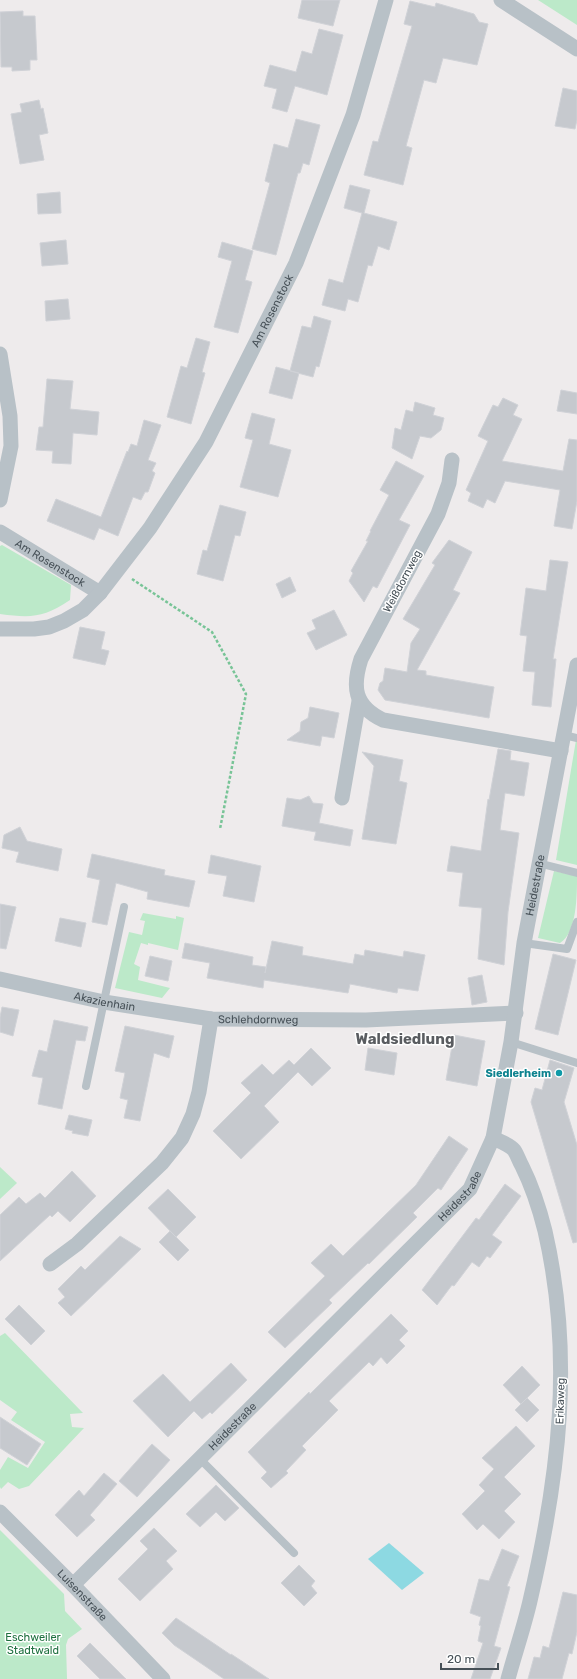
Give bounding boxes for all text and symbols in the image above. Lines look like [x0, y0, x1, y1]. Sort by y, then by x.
street label: Am Rosenstock [249, 272, 296, 349]
street label: Am Rosenstock [13, 537, 88, 590]
street label: Weißdornweg [381, 548, 424, 615]
street label: Heidestraße [523, 854, 548, 917]
street label: Akazienhain [73, 990, 136, 1014]
street label: Schlehdornweg [218, 1013, 298, 1027]
district label: Waldsiedlung [356, 1030, 454, 1048]
place label: Siedlerheim [486, 1067, 551, 1080]
marker: Siedlerheim [554, 1068, 564, 1078]
street label: Heidestraße [435, 1169, 484, 1224]
street label: Erikaweg [553, 1378, 568, 1424]
street label: Heidestraße [206, 1400, 259, 1453]
street label: Luisenstraße [54, 1567, 110, 1624]
park label: Eschweiler Stadtwald [5, 1631, 62, 1657]
scale bar [441, 1645, 498, 1671]
text: 20 m [447, 1652, 475, 1666]

